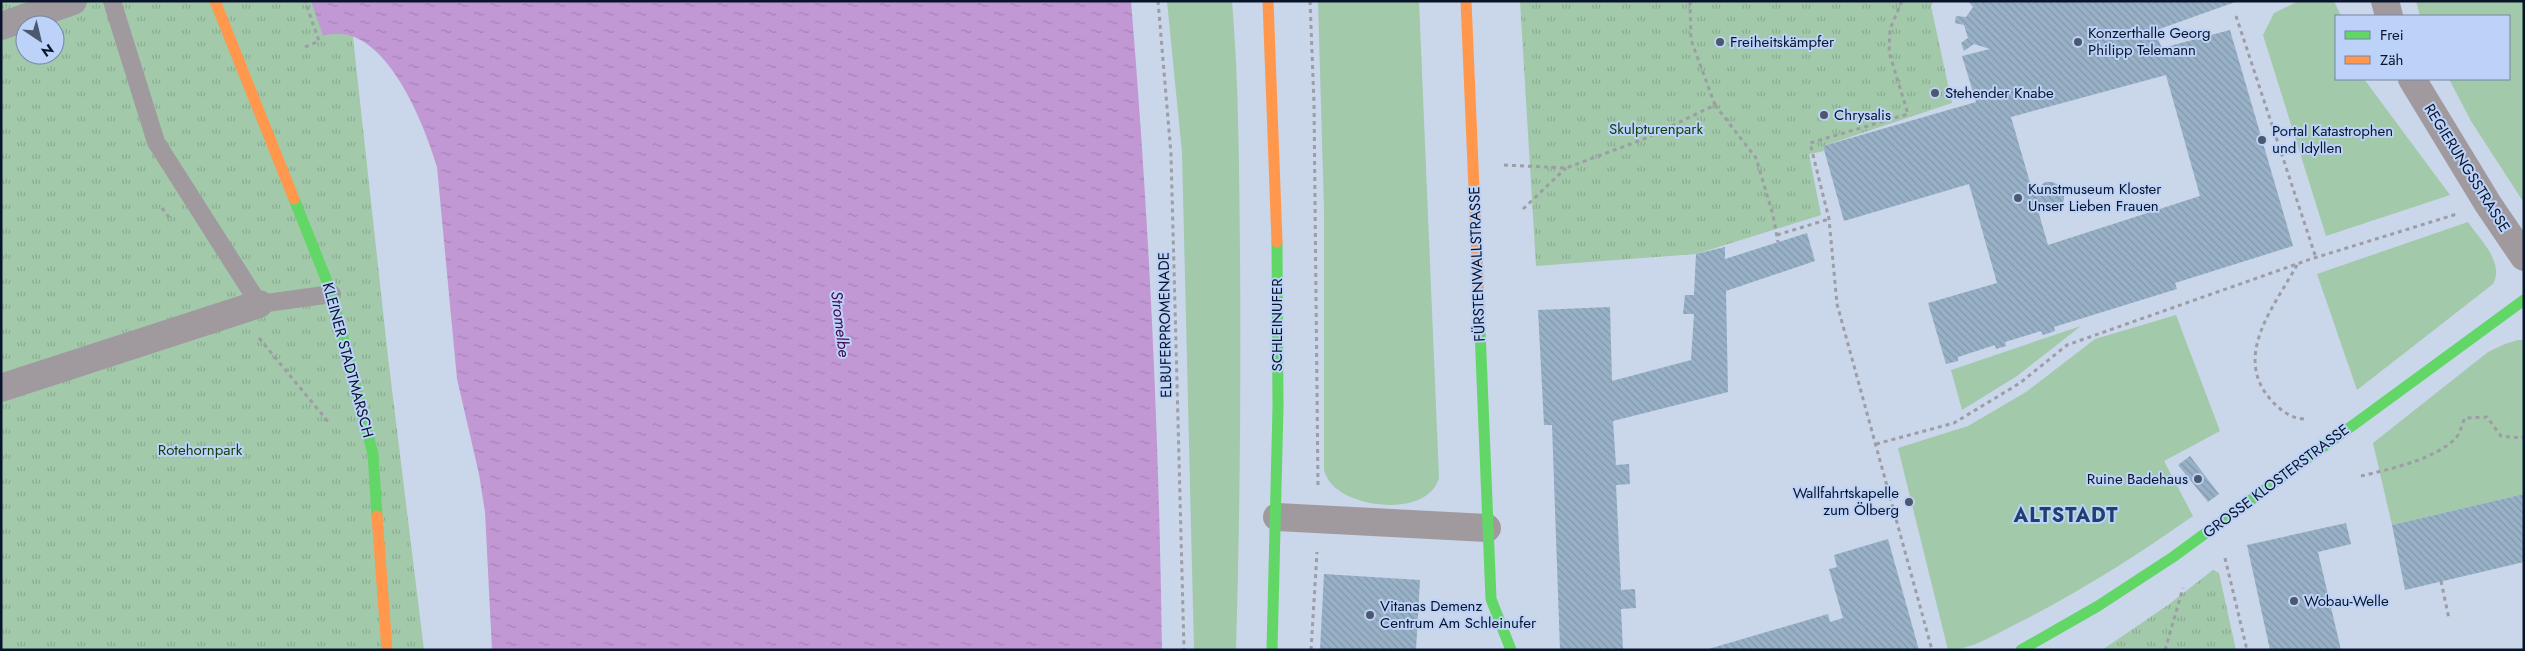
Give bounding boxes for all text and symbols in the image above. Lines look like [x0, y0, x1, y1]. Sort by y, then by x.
north arrow [15, 15, 65, 65]
legend [2335, 15, 2510, 80]
place label: Konzerthalle Georg Philipp Telemann [2088, 22, 2210, 61]
text: Frei [2380, 24, 2404, 46]
place label: Freiheitskämpfer [1730, 31, 1835, 53]
marker: Freiheitskämpfer [1714, 36, 1726, 48]
marker: Konzerthalle Georg Philipp Telemann [2072, 36, 2084, 48]
text: N [37, 39, 58, 62]
text: Zäh [2380, 49, 2403, 71]
place label: Stehender Knabe [1945, 82, 2054, 104]
marker: Stehender Knabe [1929, 87, 1941, 99]
street label: REGIERUNGSSTRASSE [2419, 100, 2515, 236]
place label: Chrysalis [1834, 104, 1891, 126]
marker: Chrysalis [1818, 109, 1830, 121]
park label: Skulpturenpark [1609, 118, 1703, 140]
place label: Portal Katastrophen und Idyllen [2272, 120, 2393, 159]
marker: Portal Katastrophen und Idyllen [2256, 134, 2268, 146]
place label: Kunstmuseum Kloster Unser Lieben Frauen [2028, 178, 2162, 217]
street label: FÜRSTENWALLSTRASSE [1463, 186, 1491, 342]
marker: Kunstmuseum Kloster Unser Lieben Frauen [2012, 192, 2024, 204]
street label: ELBUFERPROMENADE [1153, 252, 1177, 398]
street label: SCHLEINUFER [1266, 278, 1288, 372]
street label: KLEINER STADTMARSCH [317, 280, 379, 440]
water label: Stromelbe [825, 290, 856, 358]
street label: GROSSE KLOSTERSTRASSE [2198, 419, 2354, 543]
park label: Rotehornpark [158, 439, 243, 461]
place label: Ruine Badehaus [2087, 468, 2188, 490]
marker: Ruine Badehaus [2192, 473, 2204, 485]
place label: Wallfahrtskapelle zum Ölberg [1793, 482, 1899, 521]
marker: Wallfahrtskapelle zum Ölberg [1903, 496, 1915, 508]
district label: ALTSTADT [2013, 501, 2118, 530]
place label: Wobau-Welle [2304, 590, 2389, 612]
place label: Vitanas Demenz Centrum Am Schleinufer [1380, 595, 1537, 634]
marker: Wobau-Welle [2288, 595, 2300, 607]
marker: Vitanas Demenz Centrum Am Schleinufer [1364, 609, 1376, 621]

